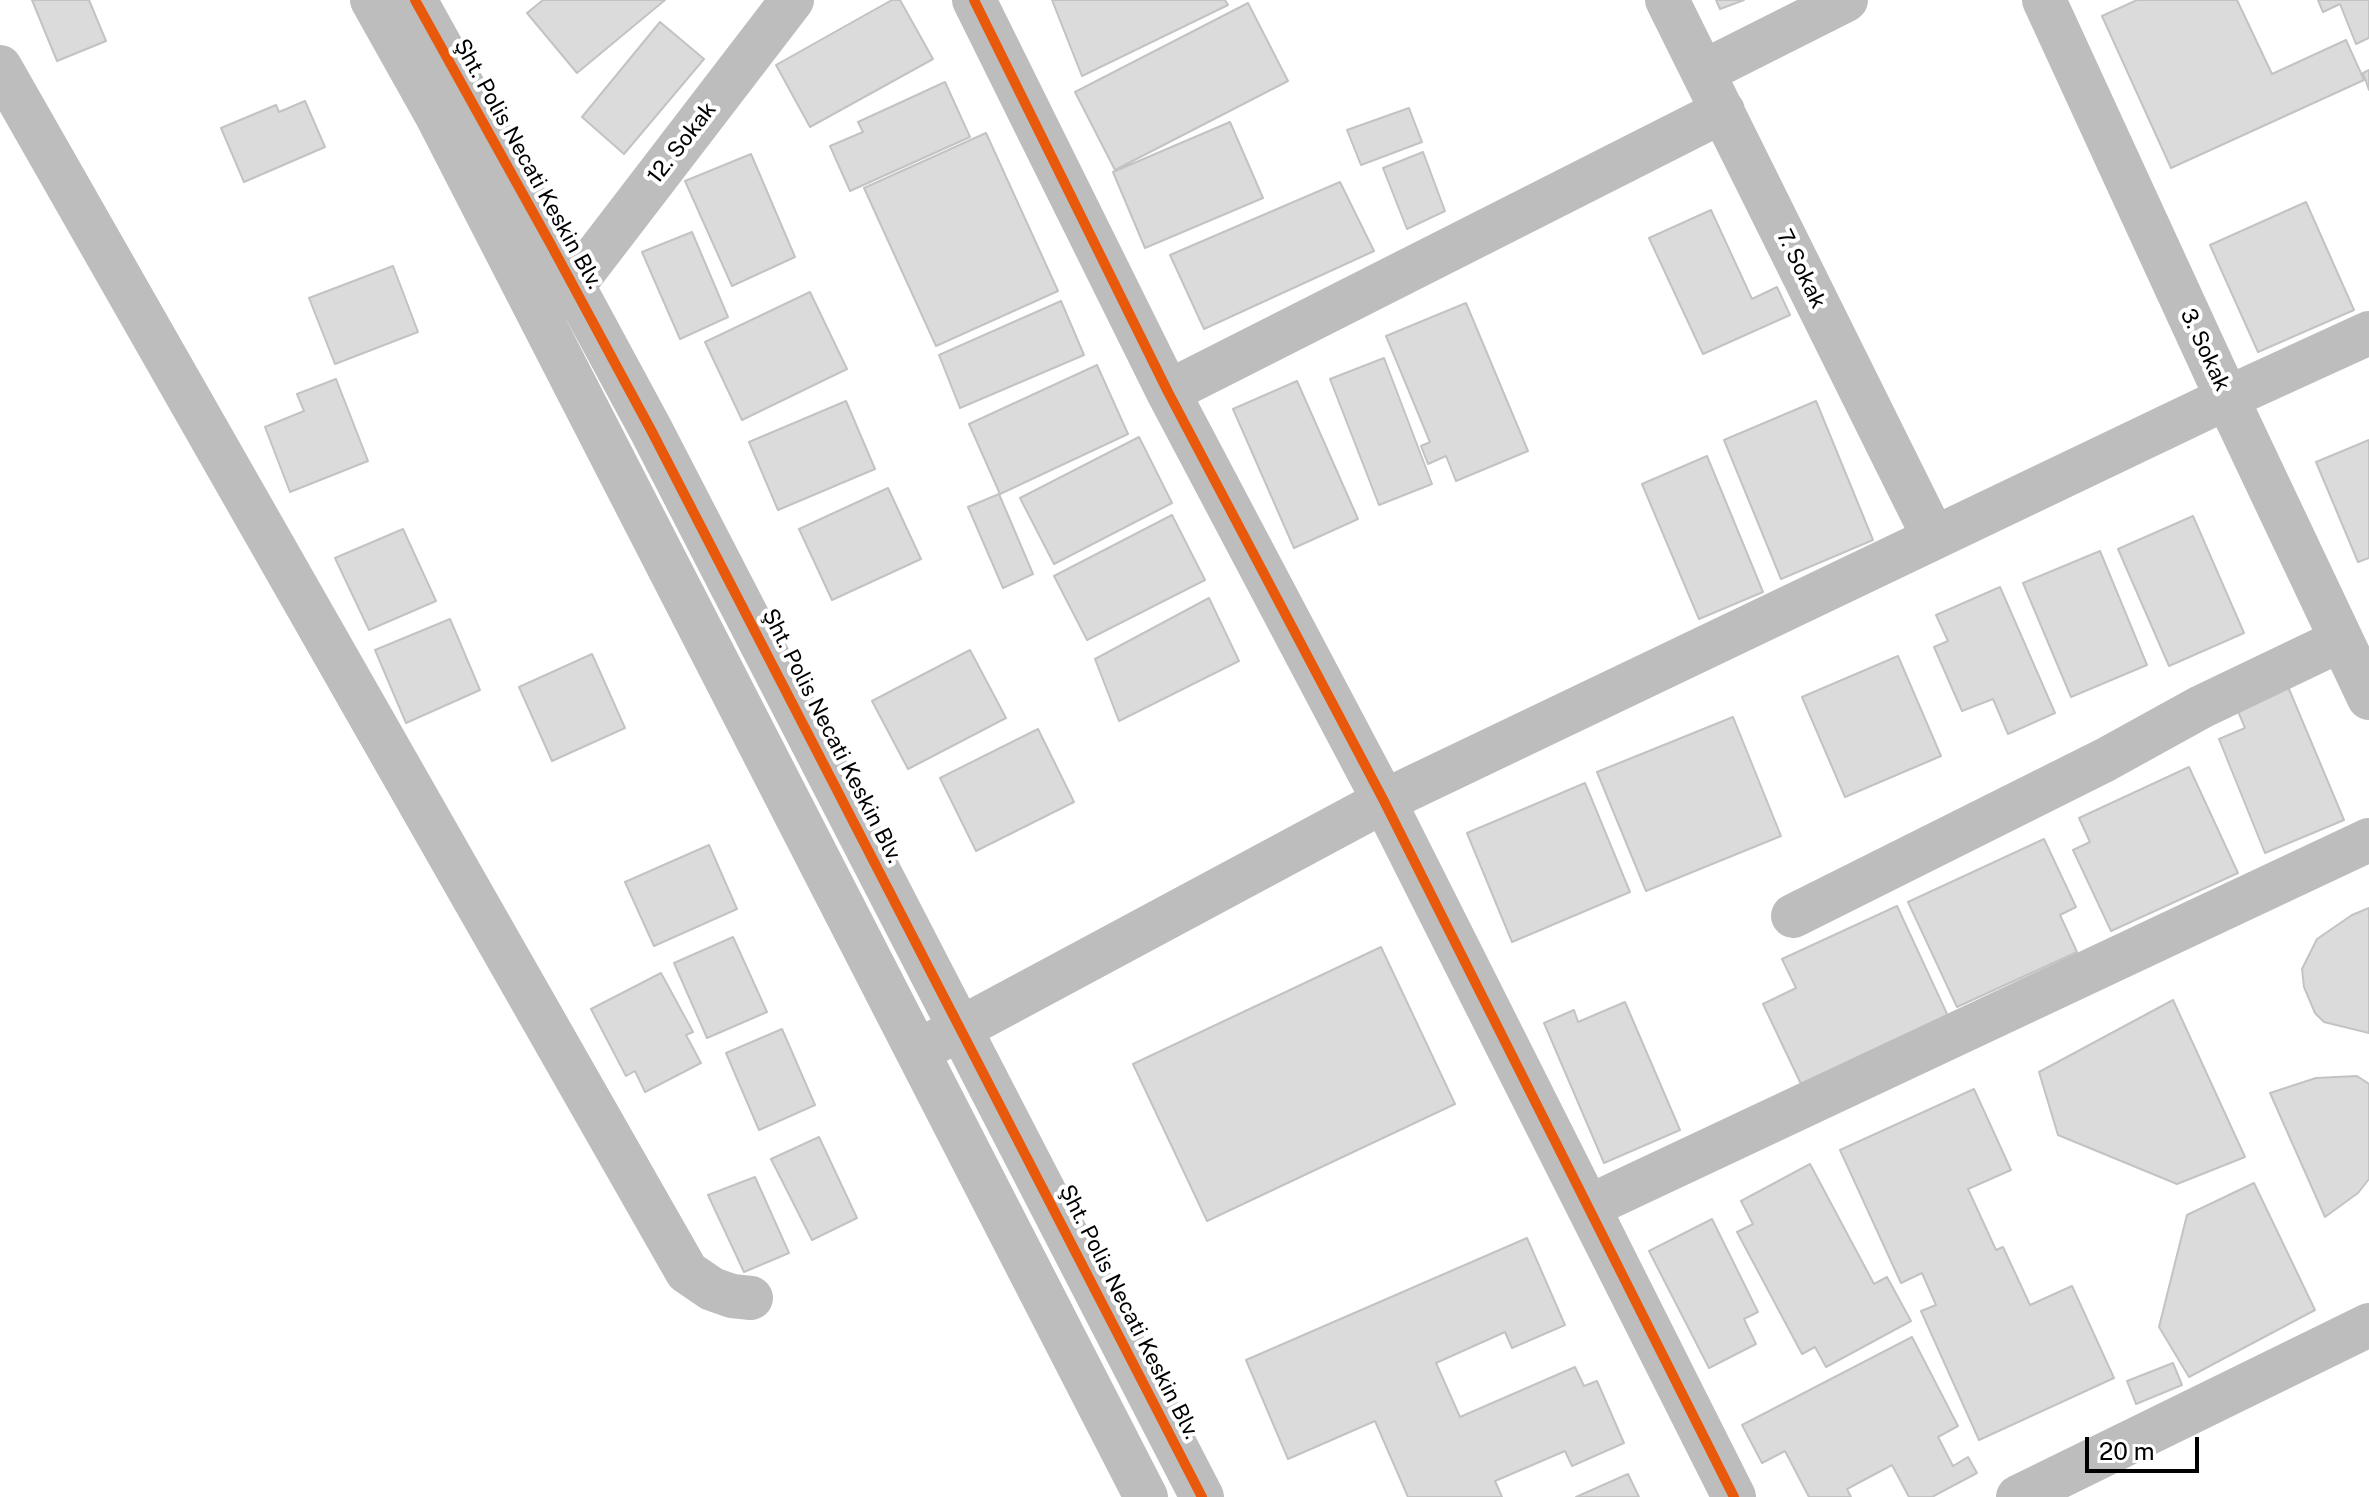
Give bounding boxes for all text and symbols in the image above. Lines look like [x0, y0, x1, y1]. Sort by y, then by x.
street label: Şht. Polis Necati Keskin Blv. [448, 34, 608, 294]
street label: 12. Sokak [642, 97, 722, 189]
street label: 7. Sokak [1771, 225, 1831, 313]
street label: 3. Sokak [2174, 305, 2236, 395]
street label: Şht. Polis Necati Keskin Blv. [756, 604, 908, 868]
street label: Şht. Polis Necati Keskin Blv. [1053, 1180, 1205, 1444]
scale bar [2089, 1421, 2203, 1471]
text: 20 m [2099, 1437, 2155, 1465]

